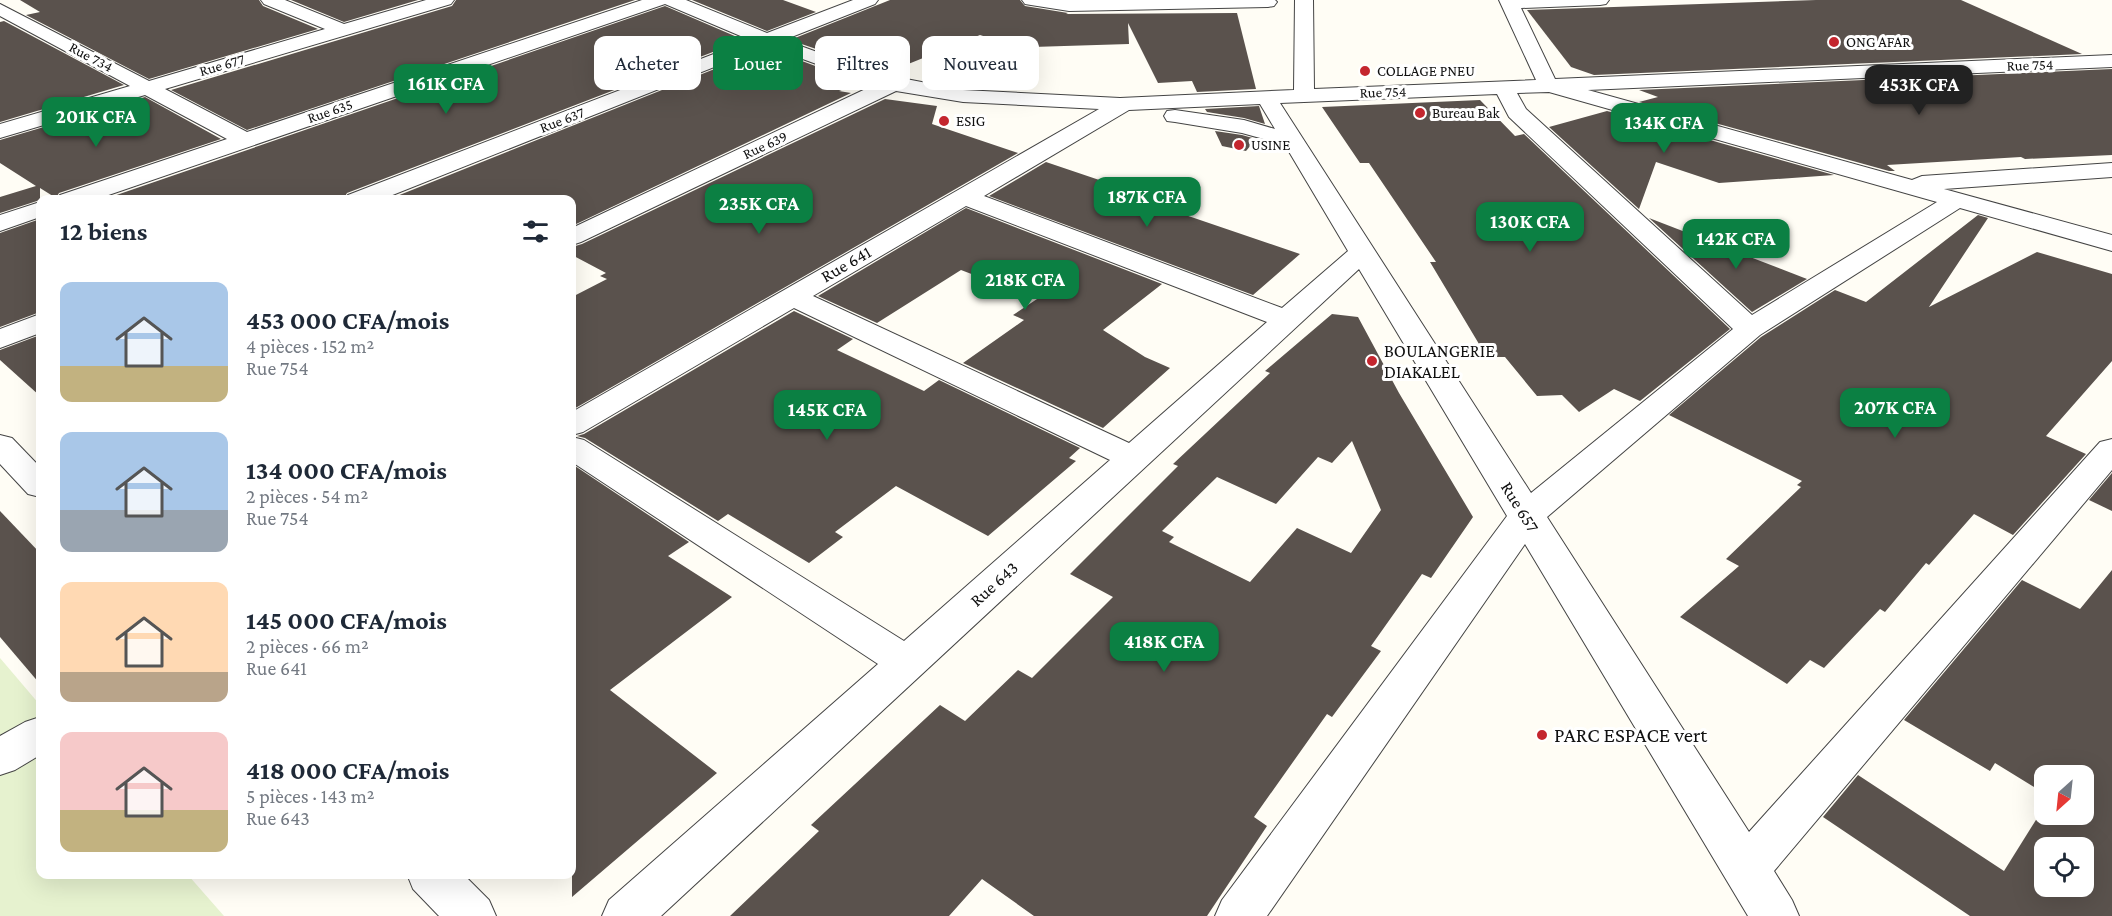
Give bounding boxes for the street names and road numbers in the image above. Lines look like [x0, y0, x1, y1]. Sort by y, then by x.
street label: Rue 734 [66, 39, 116, 75]
street label: Rue 677 [198, 51, 247, 79]
street label: Rue 754 [2006, 56, 2054, 74]
street label: Rue 754 [1359, 83, 1407, 101]
street label: Rue 635 [305, 96, 355, 126]
street label: Rue 637 [537, 104, 587, 136]
street label: Rue 639 [740, 128, 790, 162]
street label: Rue 641 [817, 242, 875, 286]
street label: Rue 657 [1497, 478, 1543, 536]
street label: Rue 643 [966, 557, 1022, 611]

